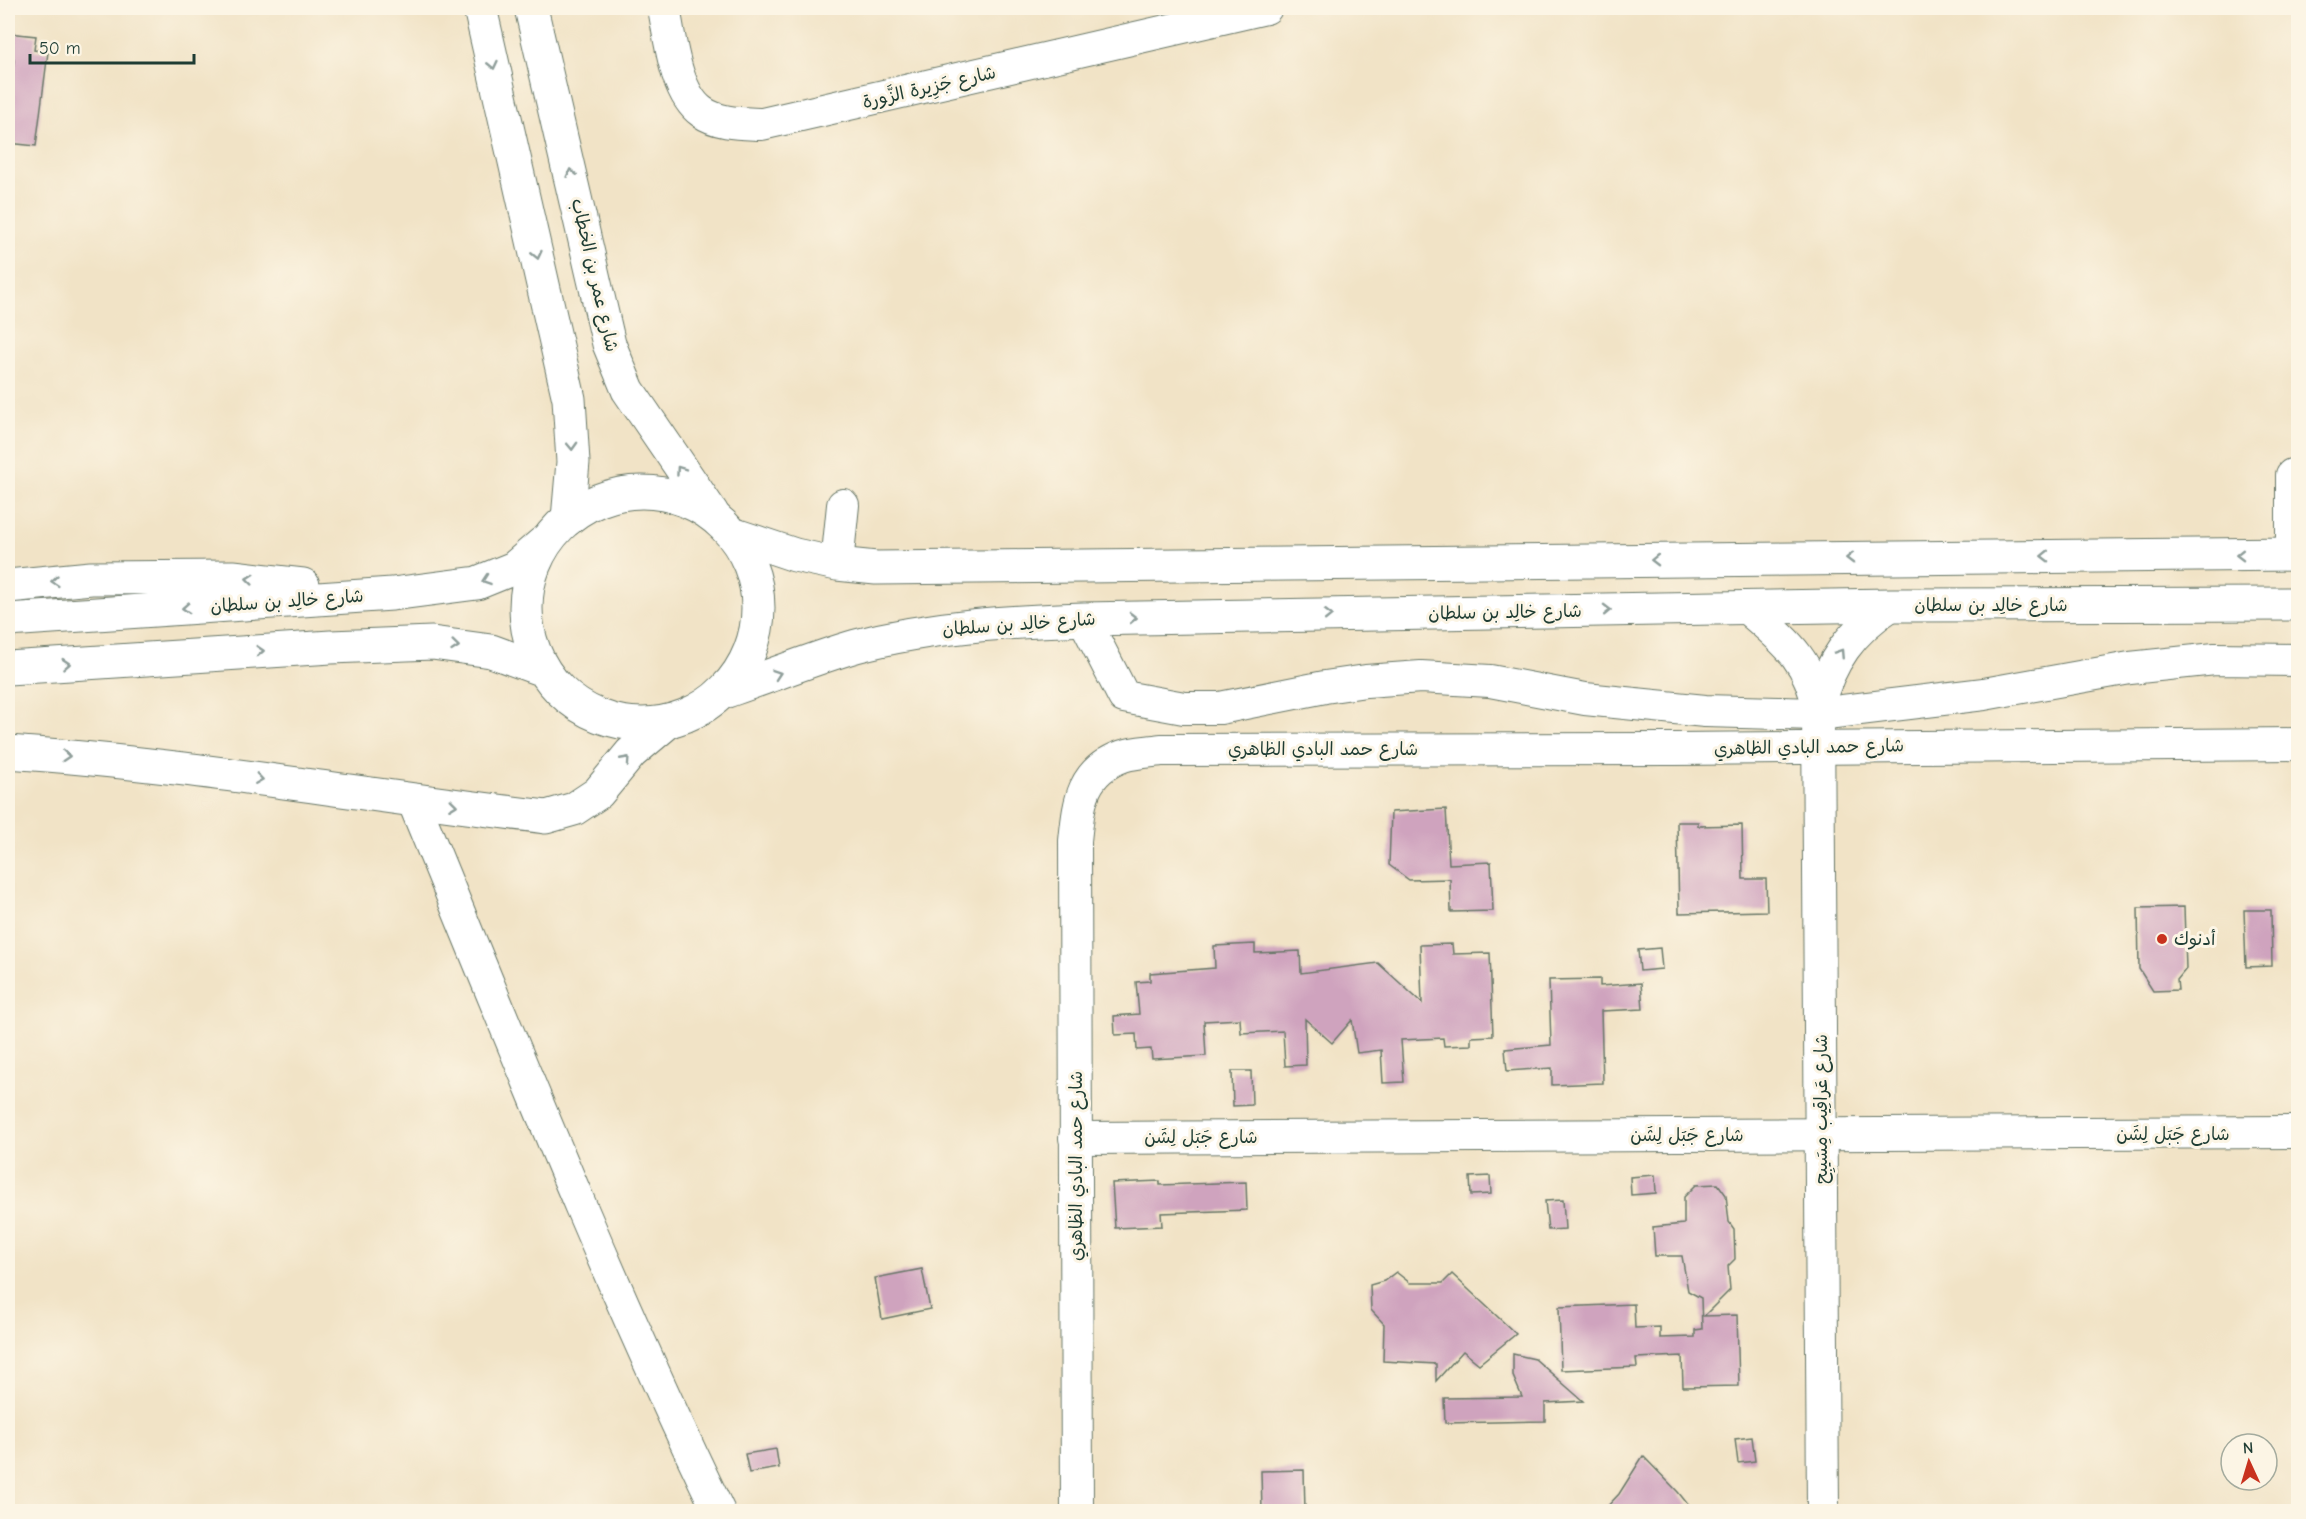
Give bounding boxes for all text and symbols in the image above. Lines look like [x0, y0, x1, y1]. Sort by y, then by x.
scale bar [30, 27, 194, 65]
text: 50 m [39, 38, 81, 59]
one-way arrow [486, 59, 499, 69]
street label: شارع جَزِيرة الزَّورة [860, 59, 998, 115]
one-way arrow [565, 168, 578, 178]
street label: شارع عمر بن الخطاب [566, 196, 622, 354]
one-way arrow [529, 249, 542, 259]
one-way arrow [566, 441, 579, 450]
one-way arrow [676, 465, 687, 476]
one-way arrow [2236, 548, 2245, 561]
one-way arrow [2041, 550, 2050, 563]
one-way arrow [1846, 552, 1855, 564]
one-way arrow [1651, 554, 1660, 566]
one-way arrow [481, 572, 492, 585]
one-way arrow [245, 573, 254, 586]
one-way arrow [51, 574, 60, 587]
street label: شارع خالِد بن سلطان [210, 586, 364, 618]
street label: شارع خالِد بن سلطان [1914, 595, 2068, 617]
one-way arrow [182, 601, 191, 614]
street label: شارع خالِد بن سلطان [1428, 601, 1582, 625]
one-way arrow [1602, 604, 1611, 616]
one-way arrow [1323, 608, 1332, 621]
street label: شارع خالِد بن سلطان [942, 609, 1096, 641]
one-way arrow [1128, 612, 1137, 624]
one-way arrow [451, 639, 460, 652]
one-way arrow [256, 645, 265, 658]
one-way arrow [1833, 649, 1844, 660]
one-way arrow [61, 658, 70, 671]
one-way arrow [771, 669, 782, 681]
street label: شارع حمد البادي الظاهري [1714, 735, 1904, 762]
street label: شارع حمد البادي الظاهري [1228, 739, 1418, 762]
one-way arrow [61, 749, 70, 762]
one-way arrow [619, 756, 630, 767]
one-way arrow [255, 773, 264, 785]
one-way arrow [448, 799, 457, 811]
place label: أدنوك [2174, 929, 2216, 950]
marker: أدنوك [2155, 932, 2169, 946]
street label: شارع عَراقِيب مِسَيبِح [1811, 1034, 1835, 1184]
street label: شارع حمد البادي الظاهري [1066, 1071, 1089, 1261]
street label: شارع جَبَل لِشَن [2116, 1124, 2230, 1146]
street label: شارع جَبَل لِشَن [1630, 1125, 1744, 1147]
street label: شارع جَبَل لِشَن [1144, 1127, 1258, 1149]
north arrow [2219, 1432, 2279, 1492]
text: N [2242, 1439, 2254, 1457]

